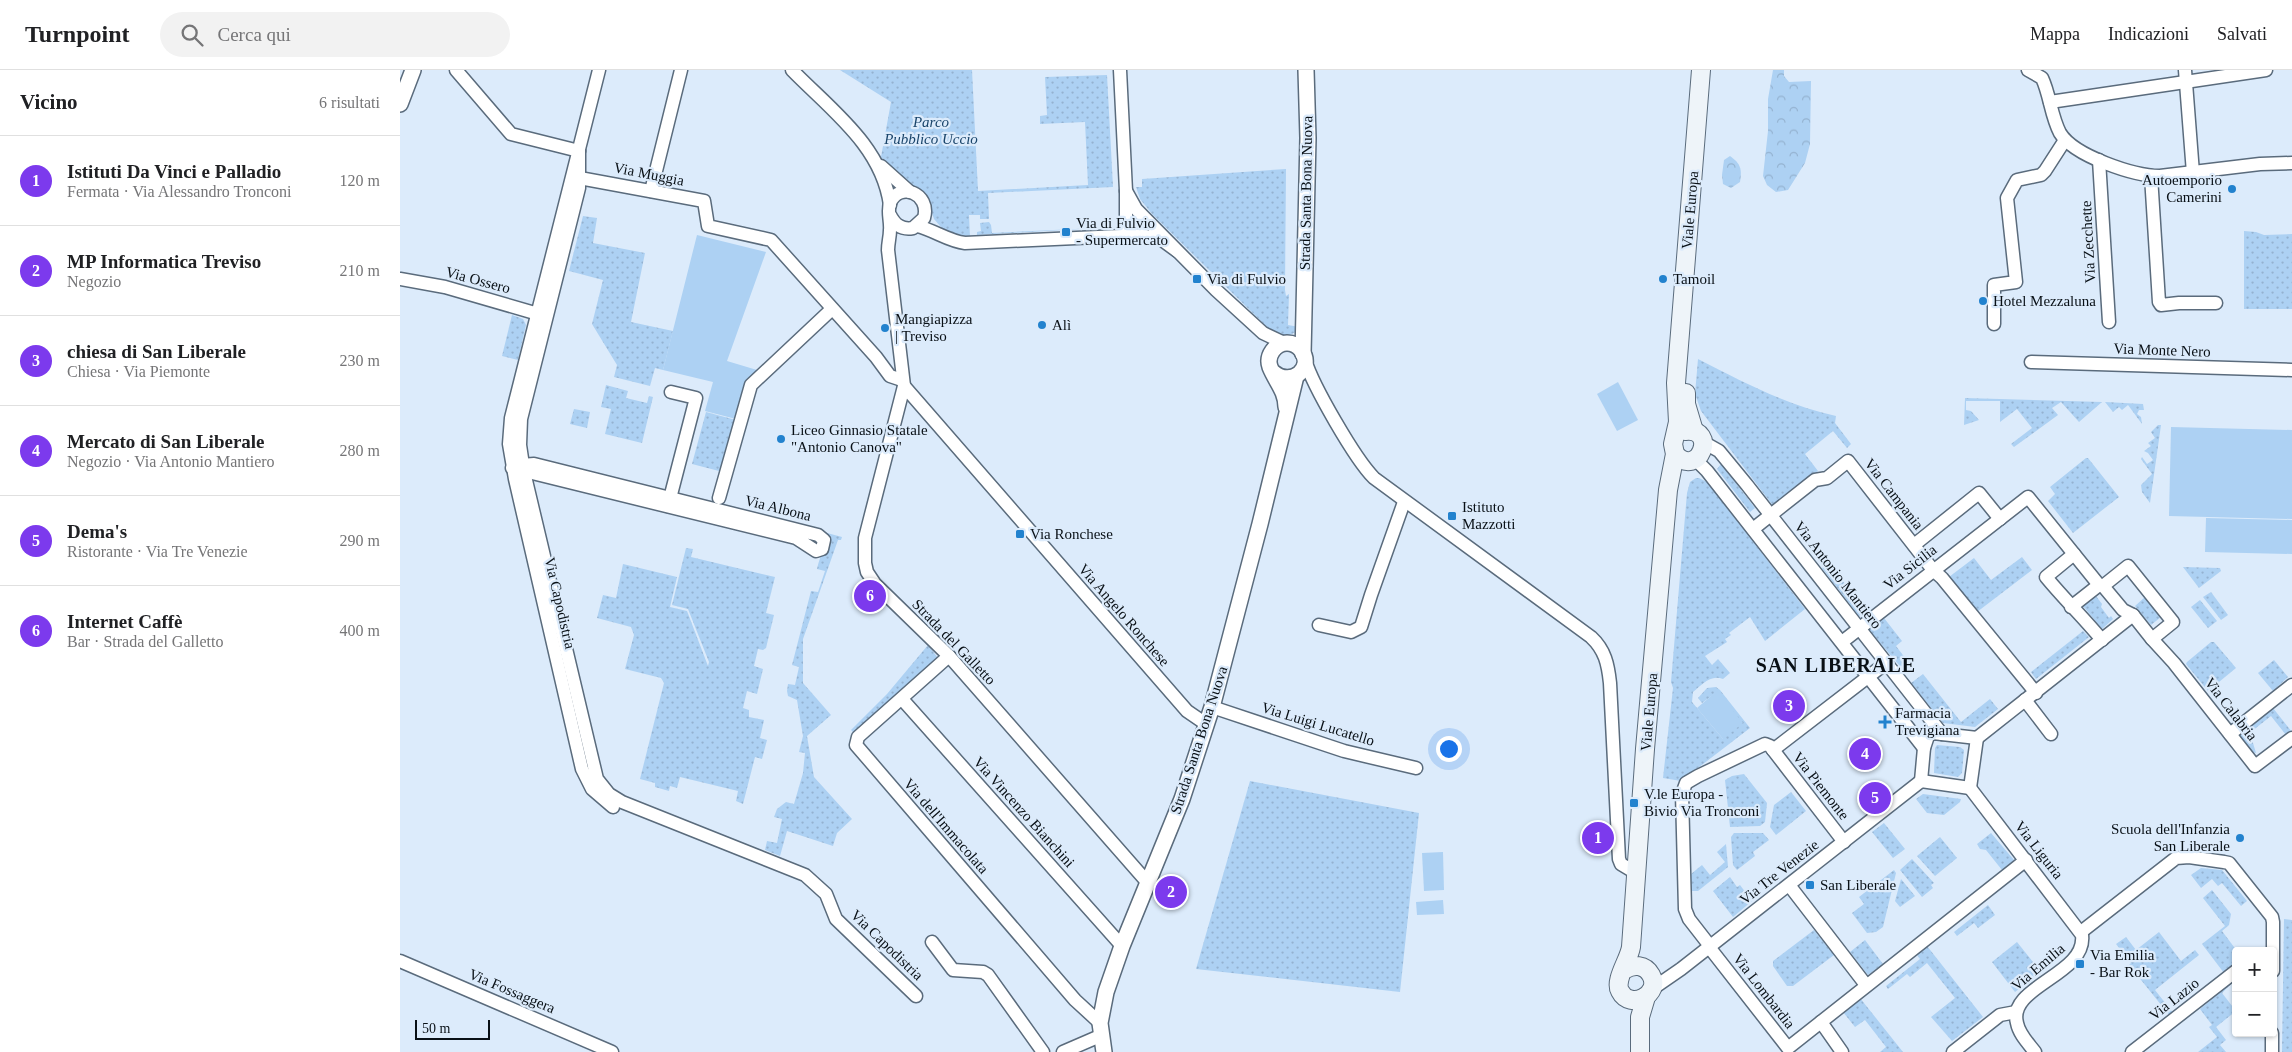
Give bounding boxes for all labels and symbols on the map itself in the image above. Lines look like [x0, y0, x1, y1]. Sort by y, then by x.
park label: Parco Pubblico Uccio [883, 114, 978, 147]
street label: Strada Santa Bona Nuova [1297, 115, 1315, 270]
street label: Via Muggia [613, 159, 686, 189]
street label: Viale Europa [1679, 170, 1701, 250]
place label: Autoemporio Camerini [2142, 172, 2222, 205]
marker: Autoemporio Camerini [2226, 183, 2238, 195]
street label: Via Zecchette [2078, 200, 2098, 284]
place label: Via di Fulvio - Supermercato [1076, 215, 1168, 248]
marker: Via di Fulvio - Supermercato [1060, 226, 1072, 238]
street label: Via Ossero [444, 264, 512, 296]
place label: Via di Fulvio [1207, 271, 1286, 287]
place label: Tamoil [1673, 271, 1715, 287]
marker: Via di Fulvio [1191, 273, 1203, 285]
marker: Tamoil [1657, 273, 1669, 285]
place label: Hotel Mezzaluna [1993, 293, 2096, 309]
marker: Hotel Mezzaluna [1977, 295, 1989, 307]
place label: Mangiapizza | Treviso [895, 311, 973, 344]
place label: Alì [1052, 317, 1071, 333]
marker: Alì [1036, 319, 1048, 331]
marker: Mangiapizza | Treviso [879, 322, 891, 334]
street label: Via Monte Nero [2113, 340, 2211, 360]
place label: Liceo Ginnasio Statale "Antonio Canova" [791, 422, 928, 455]
marker: Liceo Ginnasio Statale "Antonio Canova" [775, 433, 787, 445]
street label: Via Campania [1861, 455, 1927, 533]
street label: Via Albona [743, 492, 813, 524]
place label: Istituto Mazzotti [1462, 499, 1515, 532]
marker: Istituto Mazzotti [1446, 510, 1458, 522]
street label: Via Antonio Mantiero [1791, 518, 1885, 632]
place label: Via Ronchese [1030, 526, 1113, 542]
marker: Via Ronchese [1014, 528, 1026, 540]
street label: Via Sicilia [1880, 541, 1940, 593]
street label: Via Capodistria [542, 556, 578, 651]
street label: Via Angelo Ronchese [1075, 561, 1173, 670]
pin: 6 [854, 577, 886, 615]
street label: Strada del Galletto [909, 596, 999, 688]
district label: SAN LIBERALE [1756, 654, 1916, 676]
street label: Strada Santa Bona Nuova [1168, 664, 1231, 816]
street label: Viale Europa [1638, 672, 1660, 752]
street label: Via Calabria [2202, 674, 2261, 744]
pin: 3 [1773, 687, 1805, 725]
street label: Via Luigi Lucatello [1260, 699, 1376, 749]
place label: Farmacia Trevigiana [1895, 705, 1960, 738]
marker: Farmacia Trevigiana [1879, 716, 1891, 728]
pin: 4 [1849, 735, 1881, 773]
your location [1436, 736, 1462, 762]
street label: Via Piemonte [1790, 749, 1852, 823]
street label: Via Vincenzo Bianchini [970, 754, 1078, 870]
street label: Via dell'Immacolata [900, 775, 992, 877]
pin: 5 [1859, 779, 1891, 817]
place label: V.le Europa - Bivio Via Tronconi [1644, 786, 1760, 819]
marker: V.le Europa - Bivio Via Tronconi [1628, 797, 1640, 809]
street label: Via Liguria [2012, 818, 2067, 882]
pin: 1 [1582, 819, 1614, 857]
place label: Scuola dell'Infanzia San Liberale [2111, 821, 2230, 854]
marker: Scuola dell'Infanzia San Liberale [2234, 832, 2246, 844]
street label: Via Tre Venezie [1736, 836, 1822, 908]
pin: 2 [1155, 873, 1187, 911]
place label: San Liberale [1820, 877, 1897, 893]
marker: San Liberale [1804, 879, 1816, 891]
street label: Via Capodistria [848, 907, 926, 984]
street label: Via Emilia [2008, 940, 2068, 994]
place label: Via Emilia - Bar Rok [2090, 947, 2155, 980]
street label: Via Lombardia [1730, 950, 1798, 1032]
marker: Via Emilia - Bar Rok [2074, 958, 2086, 970]
street label: Via Fossaggera [467, 966, 558, 1016]
street label: Via Lazio [2146, 975, 2202, 1023]
scale bar [415, 1017, 490, 1040]

